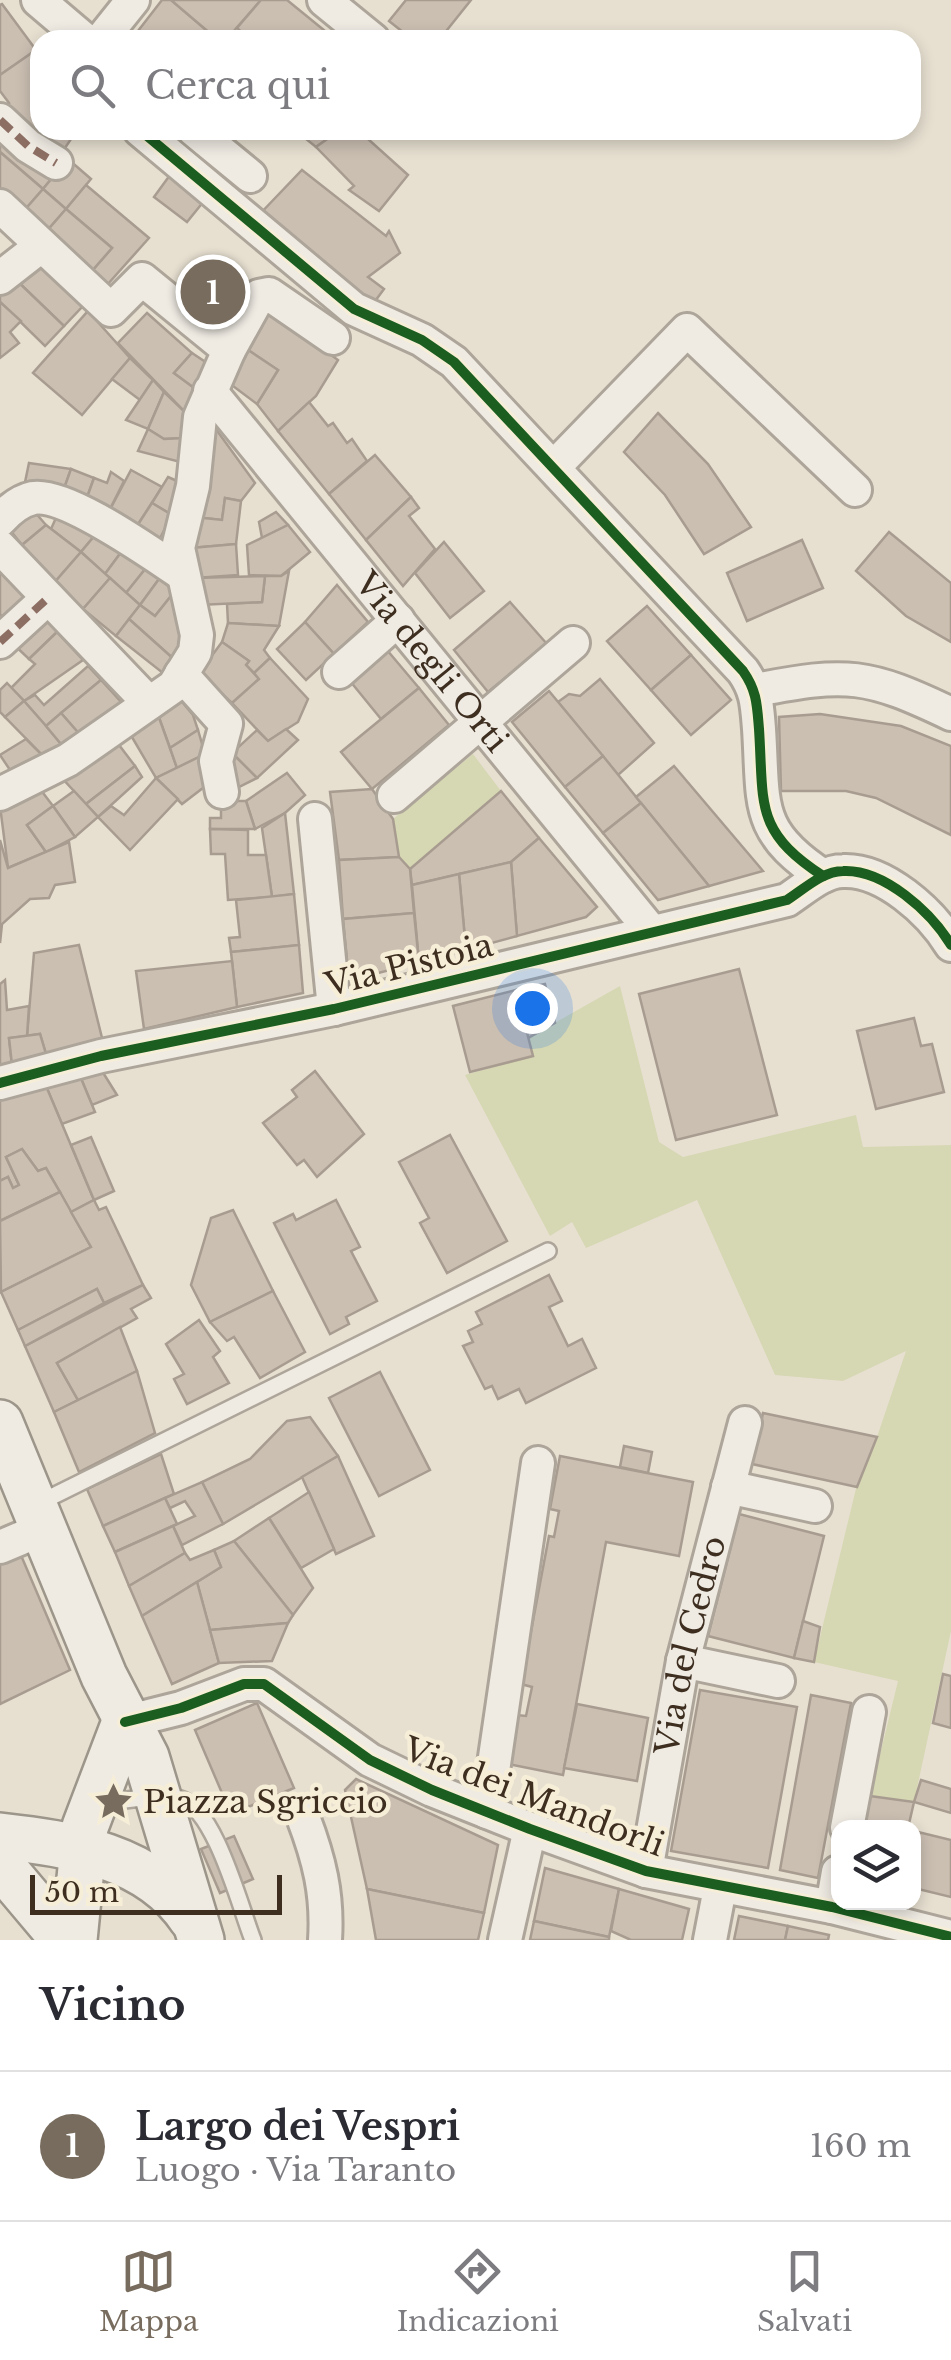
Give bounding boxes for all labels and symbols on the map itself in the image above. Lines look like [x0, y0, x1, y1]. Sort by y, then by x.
pin: 1 [180, 254, 246, 330]
street label: Via degli Orti [346, 563, 517, 760]
street label: Via Pistoia [320, 925, 497, 1005]
your location [507, 983, 558, 1034]
street label: Via del Cedro [647, 1532, 735, 1759]
street label: Via dei Mandorli [397, 1729, 670, 1865]
place icon: Piazza Sgriccio [92, 1781, 134, 1823]
place label: Piazza Sgriccio [143, 1782, 388, 1822]
scale bar [30, 1870, 282, 1914]

